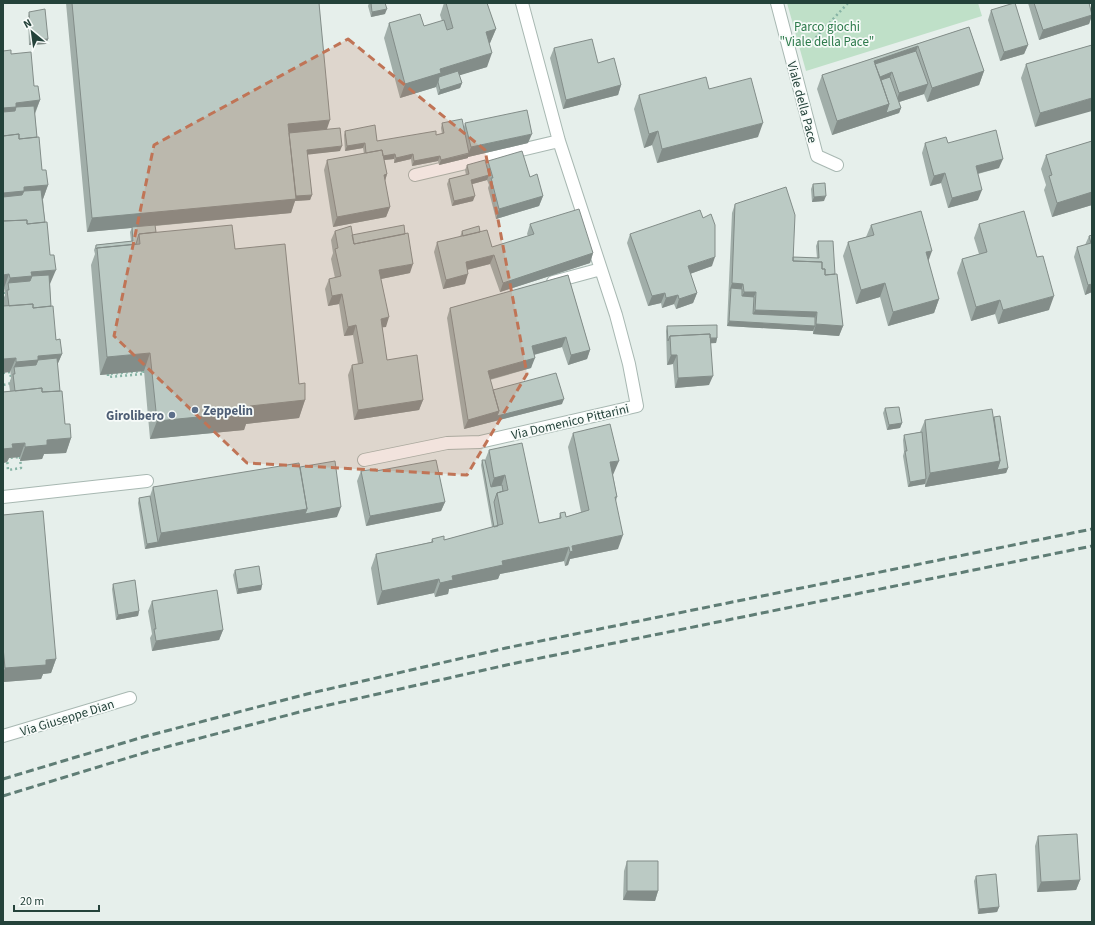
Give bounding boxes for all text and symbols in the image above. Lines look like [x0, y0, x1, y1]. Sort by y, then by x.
north arrow [12, 12, 52, 52]
text: N [21, 15, 34, 32]
park label: Parco giochi "Viale della Pace" [780, 18, 874, 51]
street label: Viale della Pace [783, 59, 822, 145]
street label: Via Domenico Pittarini [510, 400, 631, 444]
place label: Zeppelin [203, 402, 253, 420]
marker: Zeppelin [190, 405, 200, 415]
place label: Girolibero [106, 407, 164, 425]
marker: Girolibero [167, 410, 177, 420]
street label: Via Giuseppe Dian [18, 695, 117, 741]
scale bar [14, 887, 99, 913]
text: 20 m [20, 893, 44, 910]

